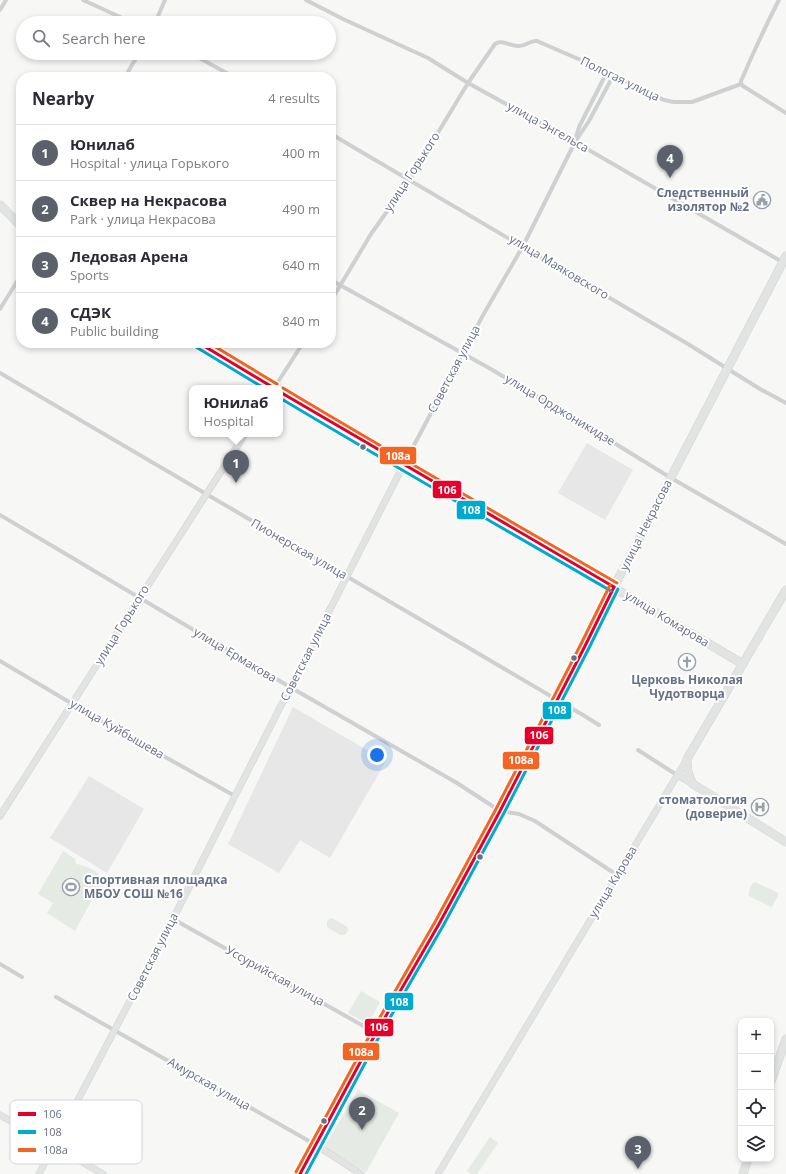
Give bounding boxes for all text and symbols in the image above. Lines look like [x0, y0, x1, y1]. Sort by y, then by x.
search box [16, 16, 336, 60]
icon: search [30, 27, 52, 49]
text: Search here [62, 28, 146, 48]
street label: Пологая улица [578, 52, 663, 105]
text: Nearby [32, 87, 94, 110]
text: 4 results [268, 89, 320, 107]
street label: улица Энгельса [504, 97, 592, 156]
street label: улица Горького [380, 129, 444, 215]
text: Юнилаб [70, 134, 135, 154]
text: 1 [41, 144, 49, 162]
text: 400 m [282, 144, 320, 162]
pin: 4 [657, 145, 683, 178]
text: Hospital · улица Горького [70, 154, 229, 172]
place label: Следственный изолятор №2 [656, 184, 749, 215]
text: Сквер на Некрасова [70, 190, 227, 210]
public building icon: Следственный изолятор №2 [752, 190, 772, 210]
text: 2 [41, 200, 49, 218]
text: 490 m [282, 200, 320, 218]
text: Park · улица Некрасова [70, 210, 216, 228]
street label: улица Маяковского [506, 230, 612, 303]
text: Ледовая Арена [70, 246, 188, 266]
text: 3 [41, 256, 49, 274]
text: 640 m [282, 256, 320, 274]
text: Sports [70, 266, 109, 284]
text: СДЭК [70, 302, 111, 322]
text: 4 [41, 312, 49, 330]
text: 840 m [282, 312, 320, 330]
text: Public building [70, 322, 159, 340]
street label: Советская улица [423, 322, 484, 416]
street label: улица Орджоникидзе [502, 370, 619, 449]
popup [189, 385, 283, 437]
text: Юнилаб [204, 392, 268, 412]
text: Hospital [204, 412, 254, 430]
unlabelled marker [358, 442, 368, 452]
line badge: 108а [379, 446, 417, 465]
text: 108а [385, 448, 411, 463]
pin: 1 [223, 450, 249, 483]
street label: улица Некрасова [615, 476, 676, 573]
line badge: 106 [432, 480, 462, 499]
text: 106 [438, 482, 456, 497]
line badge: 108 [456, 500, 486, 520]
text: 108 [462, 502, 480, 517]
street label: Пионерская улица [248, 514, 350, 583]
street label: улица Горького [90, 581, 153, 668]
street label: улица Комарова [622, 587, 713, 651]
street label: Советская улица [276, 610, 335, 704]
street label: улица Ермакова [190, 623, 280, 686]
church icon: Церковь Николая Чудотворца [677, 652, 697, 672]
unlabelled marker [569, 653, 579, 663]
place label: Церковь Николая Чудотворца [631, 671, 743, 702]
street label: улица Куйбышева [67, 695, 167, 762]
line badge: 108 [542, 701, 572, 720]
text: 108 [548, 702, 566, 717]
line badge: 106 [524, 726, 554, 745]
text: 106 [530, 727, 548, 742]
your location [367, 745, 387, 765]
line badge: 108а [502, 751, 540, 770]
text: 108а [508, 752, 534, 767]
place label: стоматология (доверие) [659, 791, 747, 822]
hospital icon: стоматология (доверие) [750, 797, 770, 817]
street label: улица Кирова [584, 843, 641, 921]
unlabelled marker [475, 852, 485, 862]
place label: Спортивная площадка МБОУ СОШ №16 [84, 871, 227, 902]
sports icon: Спортивная площадка МБОУ СОШ №16 [61, 877, 81, 897]
street label: Советская улица [123, 910, 182, 1004]
street label: Уссурийская улица [223, 941, 328, 1010]
line badge: 108 [384, 992, 414, 1011]
text: 108 [390, 994, 408, 1009]
line badge: 106 [364, 1018, 394, 1037]
map controls [738, 1018, 774, 1162]
button: + [738, 1018, 774, 1054]
text: 106 [370, 1019, 388, 1034]
line badge: 108а [342, 1042, 380, 1061]
text: 108а [348, 1044, 374, 1059]
street label: Амурская улица [165, 1053, 254, 1114]
button: − [738, 1054, 774, 1090]
button: locate [738, 1090, 774, 1126]
pin: 2 [349, 1097, 375, 1130]
legend [10, 1100, 142, 1164]
text: 106 [43, 1106, 62, 1121]
unlabelled marker [319, 1116, 329, 1126]
text: 108 [43, 1124, 62, 1139]
button: layers [738, 1126, 774, 1162]
pin: 3 [625, 1136, 651, 1169]
text: 108а [43, 1142, 68, 1157]

